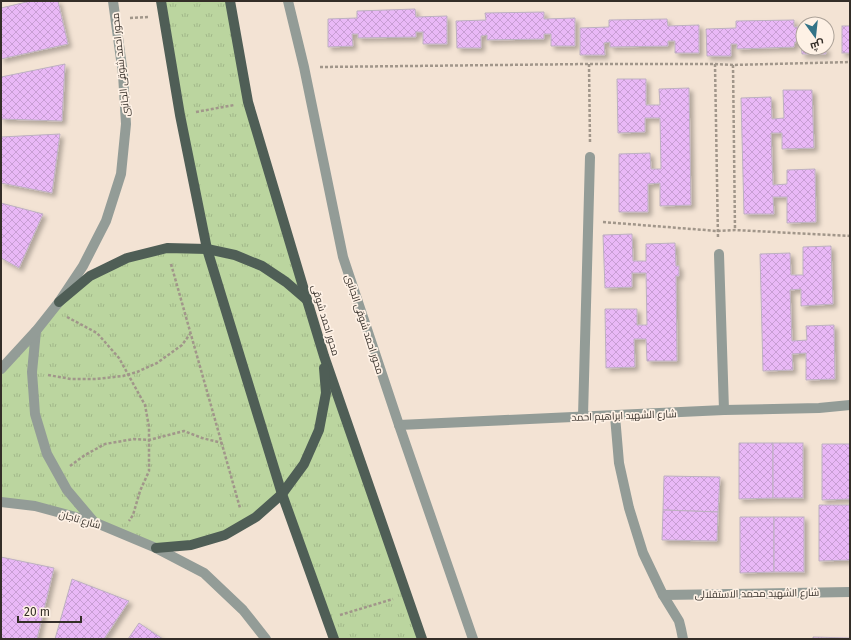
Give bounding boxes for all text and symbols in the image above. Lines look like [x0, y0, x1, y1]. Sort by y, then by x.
street label: محور احمد شوقى الجانبى [110, 12, 132, 117]
north arrow [795, 16, 835, 56]
text: ش [809, 37, 826, 53]
street label: محور احمد شوقى الجانبى [342, 273, 386, 376]
street label: محور احمد شوقى [309, 283, 342, 357]
street label: شارع الشهيد ابراهيم احمد [571, 408, 677, 425]
street label: شارع تاجان [57, 508, 102, 532]
street label: شارع الشهيد محمد الاستقلالى [695, 587, 819, 601]
scale bar [18, 598, 81, 624]
text: 20 m [24, 605, 50, 619]

